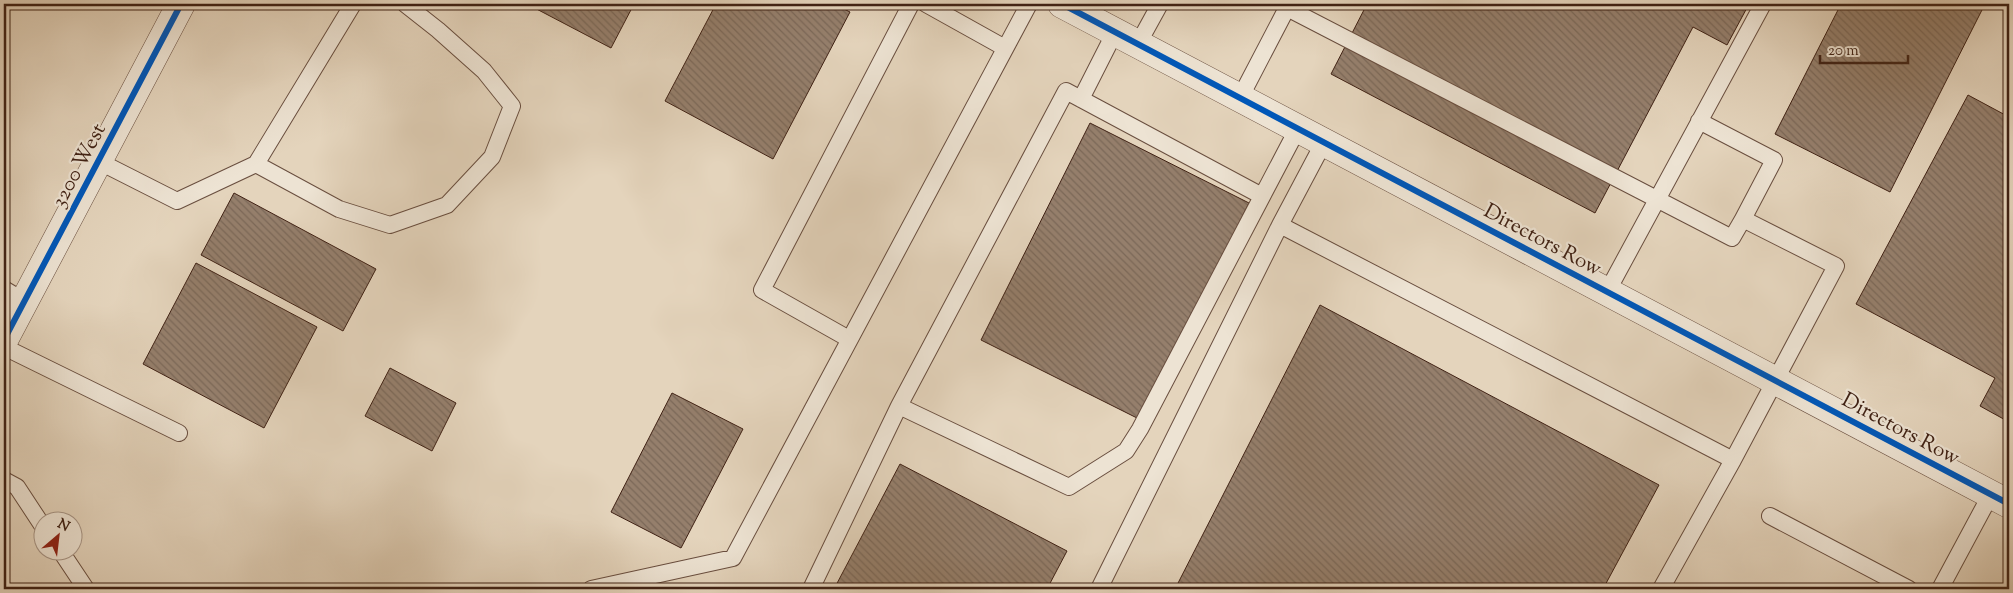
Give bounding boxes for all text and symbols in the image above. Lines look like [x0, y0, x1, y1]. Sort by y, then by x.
scale bar [1820, 32, 1908, 64]
text: 20 m [1828, 41, 1859, 62]
street label: 3200 West [45, 119, 114, 213]
street label: Directors Row [1478, 197, 1607, 285]
street label: Directors Row [1836, 386, 1965, 474]
north arrow [32, 510, 82, 560]
text: N [54, 515, 73, 538]

